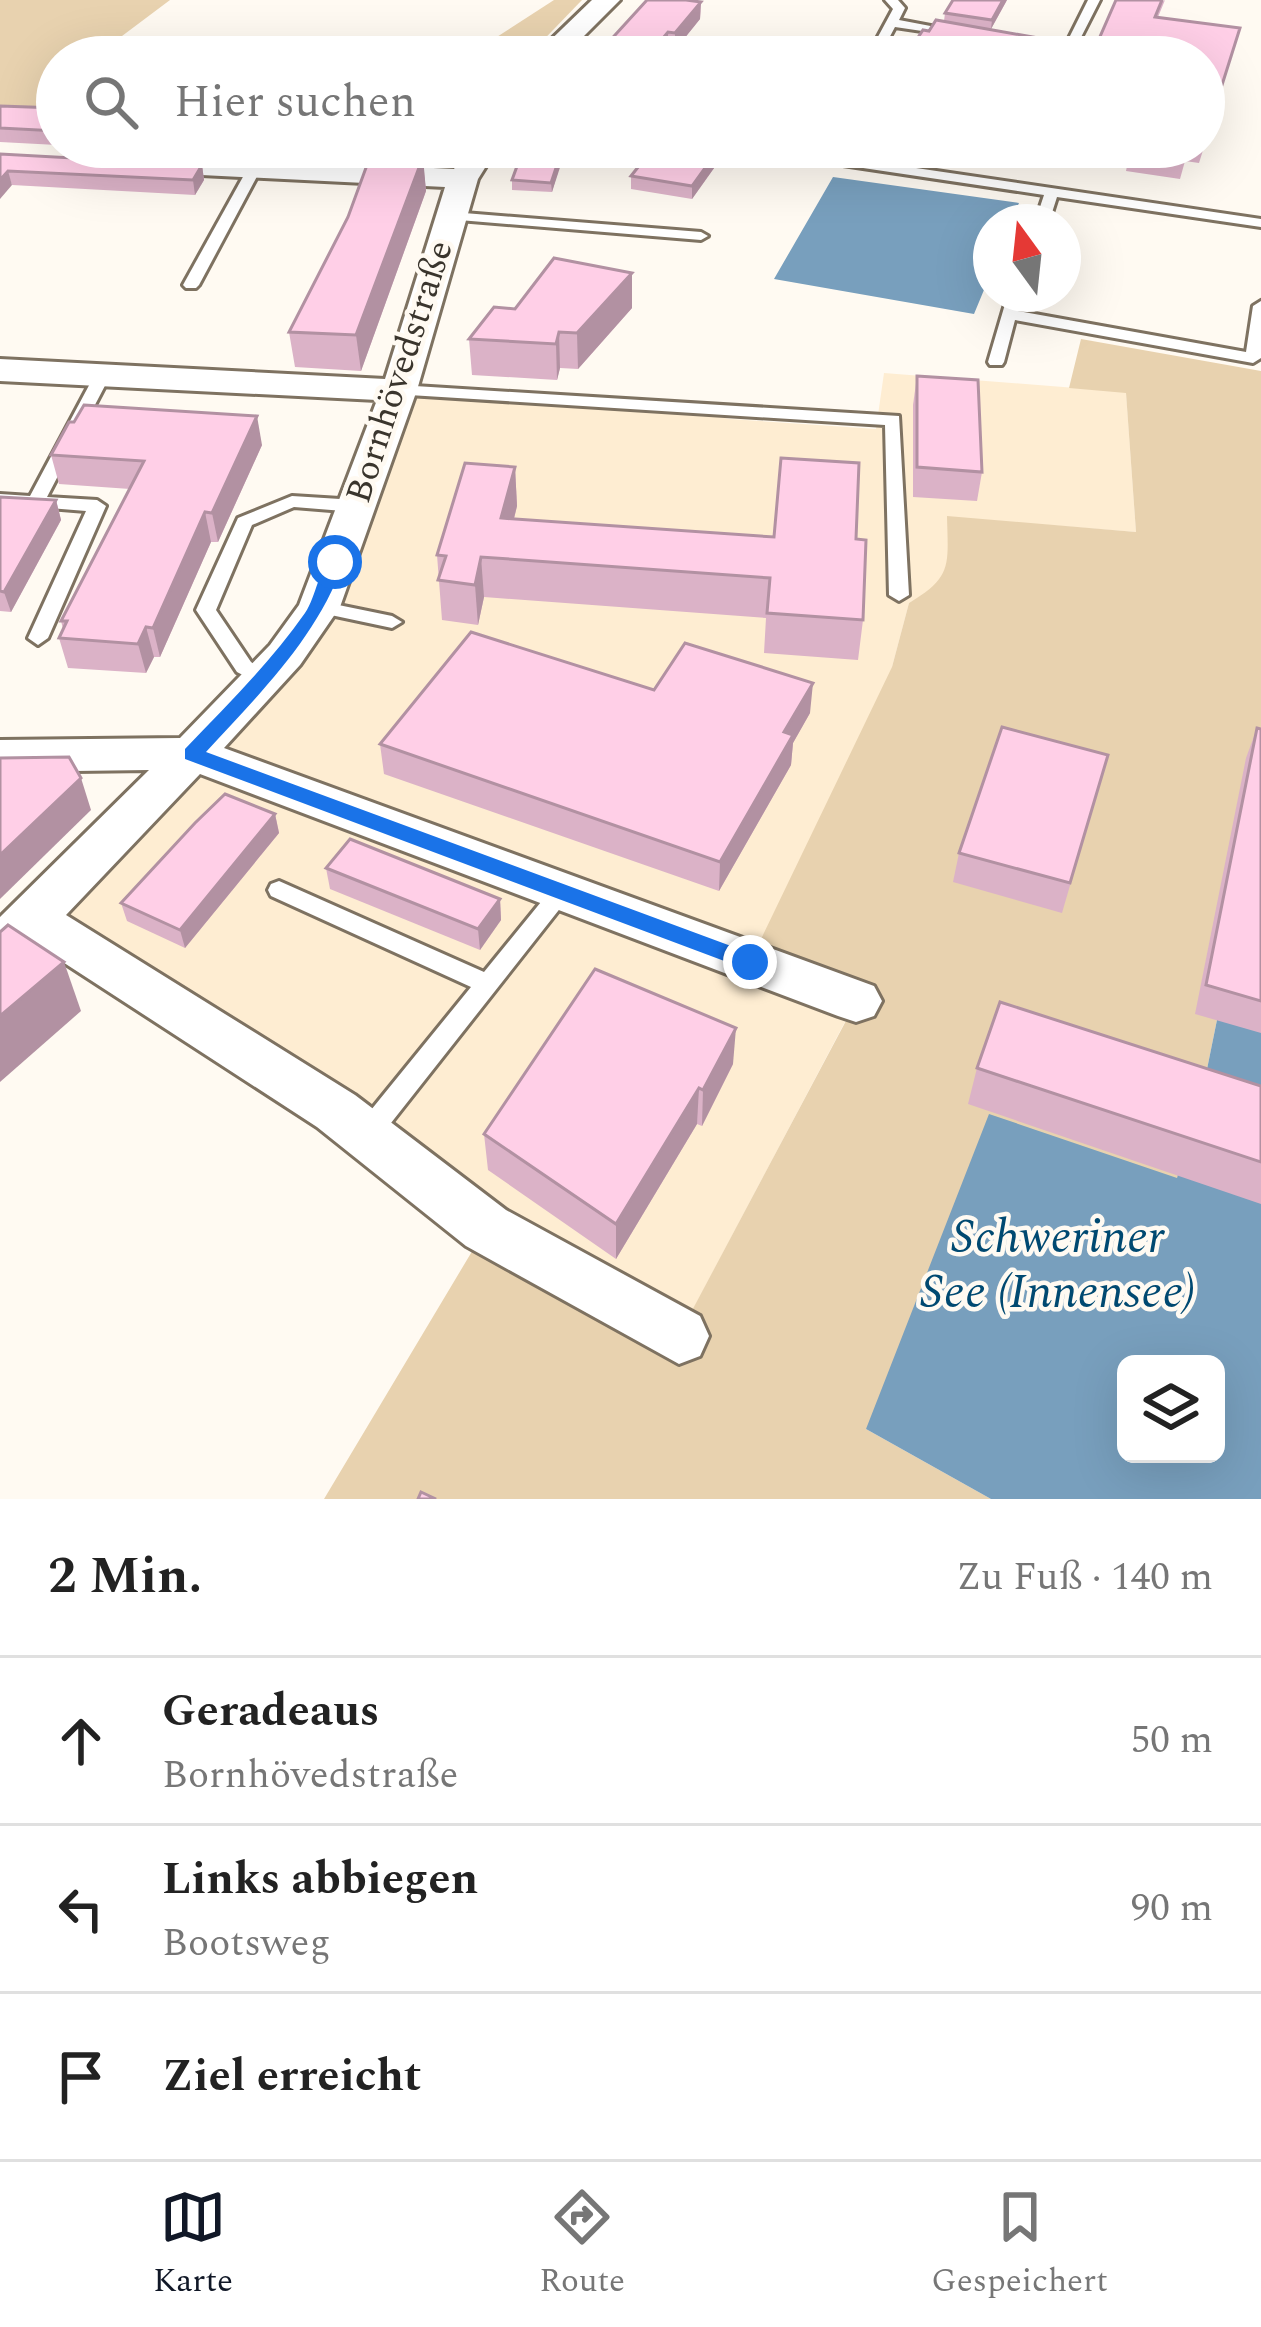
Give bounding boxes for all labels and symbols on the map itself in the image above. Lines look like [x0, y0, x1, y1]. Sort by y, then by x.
north arrow [973, 204, 1081, 312]
street label: Bornhövedstraße [332, 233, 468, 511]
route start [308, 535, 362, 589]
route end [723, 935, 777, 989]
water label: Schweriner See (Innensee) [920, 1201, 1196, 1329]

